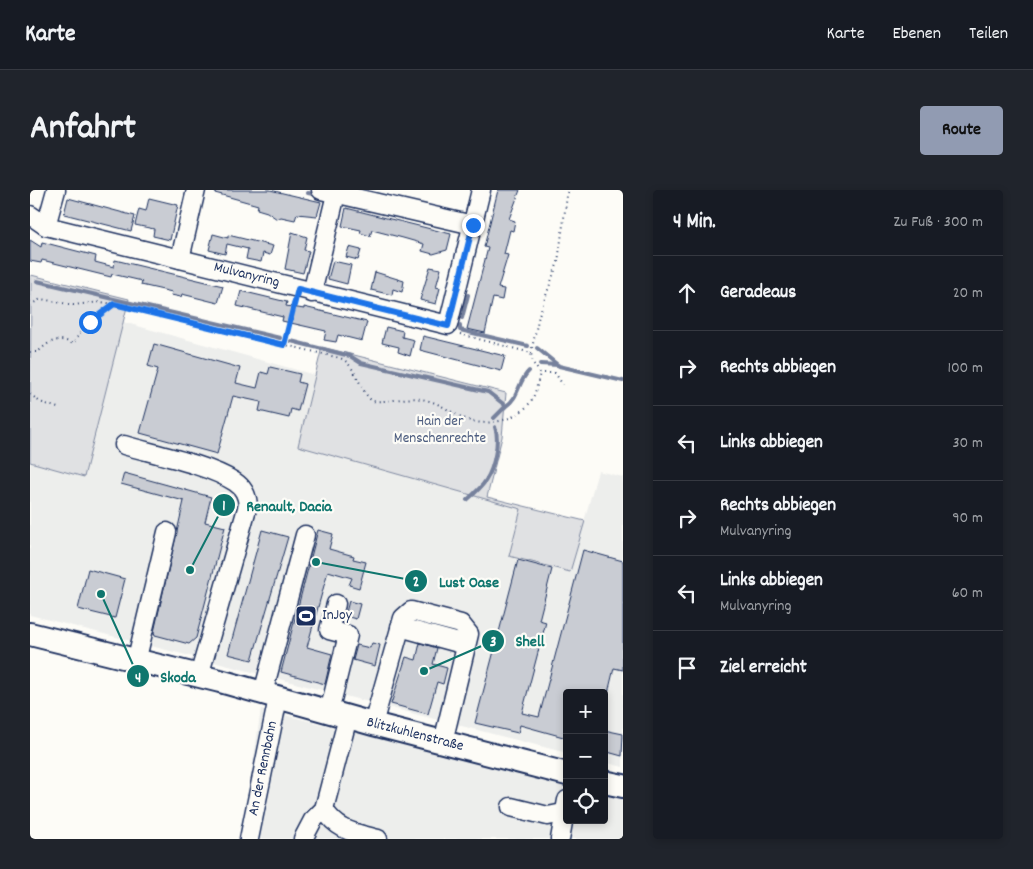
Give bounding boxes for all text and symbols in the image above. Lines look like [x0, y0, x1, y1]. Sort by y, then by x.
text: Karte [25, 18, 76, 52]
text: Karte [827, 22, 865, 47]
text: Ebenen [893, 22, 941, 47]
text: Teilen [969, 22, 1008, 47]
text: Anfahrt [30, 105, 136, 155]
button: Route [920, 106, 1003, 155]
text: 4 Min. [673, 208, 716, 238]
text: Zu Fuß · 300 m [894, 211, 983, 234]
route end [462, 214, 485, 237]
street label: Mulvanyring [211, 257, 282, 294]
icon: ahead [673, 279, 701, 307]
text: Geradeaus [720, 280, 796, 307]
text: 20 m [953, 282, 983, 305]
route start [79, 311, 102, 334]
icon: right [673, 354, 701, 382]
text: Rechts abbiegen [720, 355, 836, 382]
text: 100 m [947, 357, 983, 380]
park label: Hain der Menschenrechte [394, 411, 487, 450]
icon: left [673, 429, 701, 457]
text: Links abbiegen [720, 430, 823, 457]
text: 30 m [953, 432, 983, 455]
callout: Renault, Dacia [211, 490, 342, 521]
text: Rechts abbiegen [720, 493, 836, 520]
text: 1 [222, 496, 226, 518]
text: Renault, Dacia [246, 496, 333, 519]
icon: right [673, 504, 701, 532]
text: 90 m [952, 507, 983, 530]
text: Mulvanyring [720, 520, 791, 543]
callout: Lust Oase [404, 565, 509, 596]
text: Links abbiegen [720, 568, 823, 595]
text: 2 [413, 572, 419, 594]
text: Lust Oase [439, 572, 499, 595]
icon: left [673, 579, 701, 607]
text: 60 m [952, 582, 983, 605]
text: Mulvanyring [720, 595, 791, 618]
sports icon: InJoy [294, 604, 318, 628]
place label: InJoy [322, 605, 353, 627]
callout: Shell [480, 625, 554, 656]
text: Shell [515, 631, 545, 654]
text: 3 [490, 632, 497, 654]
icon: arrive [673, 654, 701, 682]
text: Ziel erreicht [720, 655, 807, 682]
callout: Skoda [125, 661, 206, 692]
text: Skoda [160, 667, 197, 690]
text: 4 [135, 668, 141, 690]
map controls [563, 689, 608, 824]
button: + [563, 689, 608, 734]
street label: Blitzkuhlenstraße [364, 712, 466, 758]
street label: An der Rennbahn [243, 719, 284, 818]
button: − [563, 734, 608, 779]
button: locate [563, 779, 608, 824]

